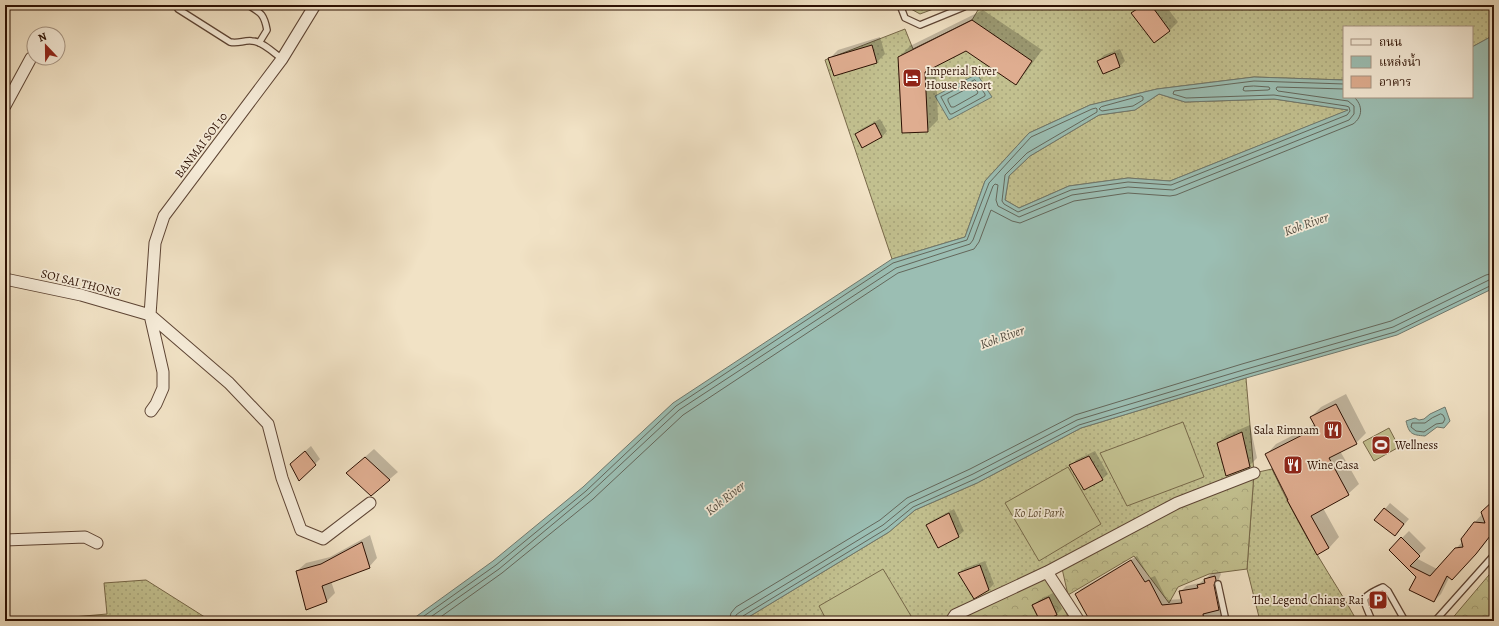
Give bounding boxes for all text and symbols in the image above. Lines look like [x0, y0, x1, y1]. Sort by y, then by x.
north arrow [26, 26, 66, 66]
legend [1343, 26, 1473, 98]
text: N [36, 29, 49, 46]
text: ถนน [1379, 34, 1402, 50]
text: แหล่งน้ำ [1379, 53, 1421, 70]
place label: Imperial River House Resort [926, 63, 997, 93]
hotel icon: Imperial River House Resort [901, 67, 923, 89]
text: อาคาร [1379, 74, 1411, 90]
street label: BANMAI SOI 10 [171, 109, 231, 181]
water label: Kok River [1281, 208, 1331, 240]
street label: SOI SAI THONG [39, 265, 123, 301]
water label: Kok River [977, 321, 1027, 353]
restaurant icon: Sala Rimnam [1322, 419, 1344, 441]
place label: Sala Rimnam [1254, 422, 1319, 438]
sports icon: Wellness [1370, 434, 1392, 456]
place label: Wellness [1394, 437, 1438, 453]
restaurant icon: Wine Casa [1282, 454, 1304, 476]
place label: Wine Casa [1306, 457, 1359, 473]
water label: Kok River [702, 477, 749, 519]
park label: Ko Loi Park [1014, 505, 1065, 521]
parking icon: The Legend Chiang Rai [1367, 589, 1389, 611]
place label: The Legend Chiang Rai [1252, 592, 1364, 608]

